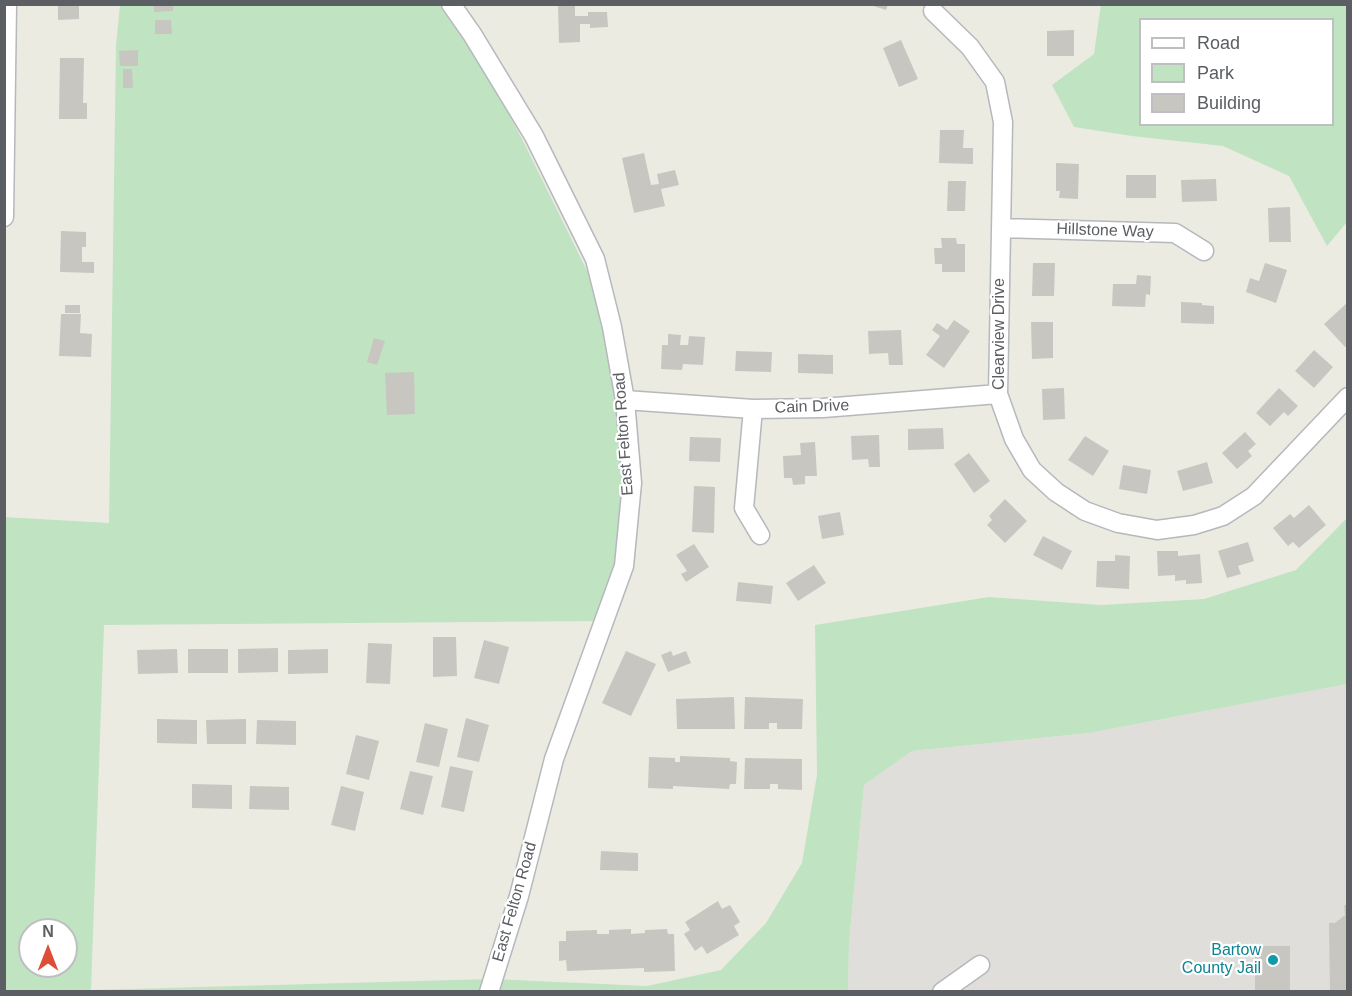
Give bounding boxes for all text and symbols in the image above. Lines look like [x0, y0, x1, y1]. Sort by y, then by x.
legend [1139, 18, 1334, 126]
text: Road [1197, 33, 1240, 53]
text: Park [1197, 63, 1234, 83]
text: Building [1197, 93, 1261, 113]
street label: Hillstone Way [1056, 220, 1154, 242]
street label: Clearview Drive [990, 278, 1010, 390]
street label: East Felton Road [610, 372, 638, 496]
street label: Cain Drive [774, 396, 850, 418]
street label: East Felton Road [489, 840, 541, 964]
north arrow [18, 918, 78, 978]
text: N [42, 923, 54, 940]
place label: Bartow County Jail [1182, 941, 1261, 979]
marker: Bartow County Jail [1266, 953, 1280, 967]

